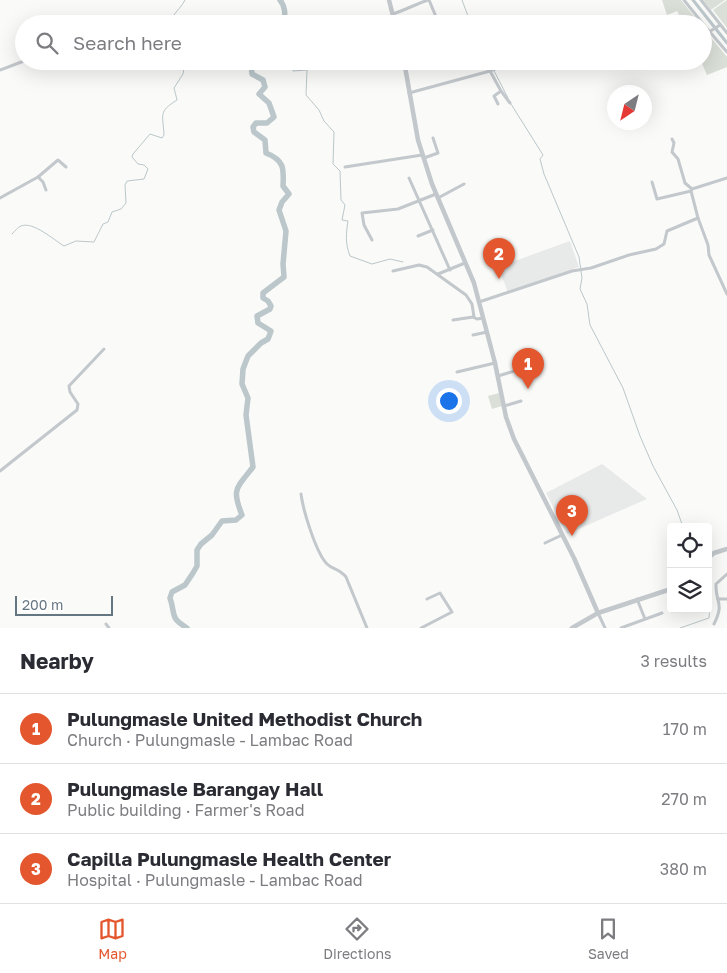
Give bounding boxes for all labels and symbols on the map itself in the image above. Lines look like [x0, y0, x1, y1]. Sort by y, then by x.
north arrow [607, 85, 652, 130]
pin: 2 [483, 238, 515, 279]
pin: 1 [512, 348, 544, 389]
your location [436, 388, 462, 414]
pin: 3 [556, 495, 588, 536]
scale bar [15, 593, 112, 616]

